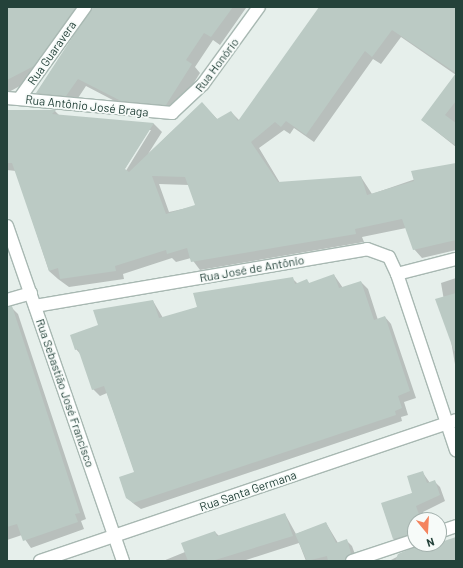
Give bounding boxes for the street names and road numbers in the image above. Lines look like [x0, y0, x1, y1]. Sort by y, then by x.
street label: Rua Guaravera [25, 18, 79, 88]
street label: Rua Honório [192, 35, 242, 95]
street label: Rua Antônio José Braga [25, 92, 149, 120]
street label: Rua José de Antônio [198, 253, 306, 285]
street label: Rua Sebastião José Francisco [33, 317, 97, 469]
street label: Rua Santa Germana [198, 468, 298, 514]

